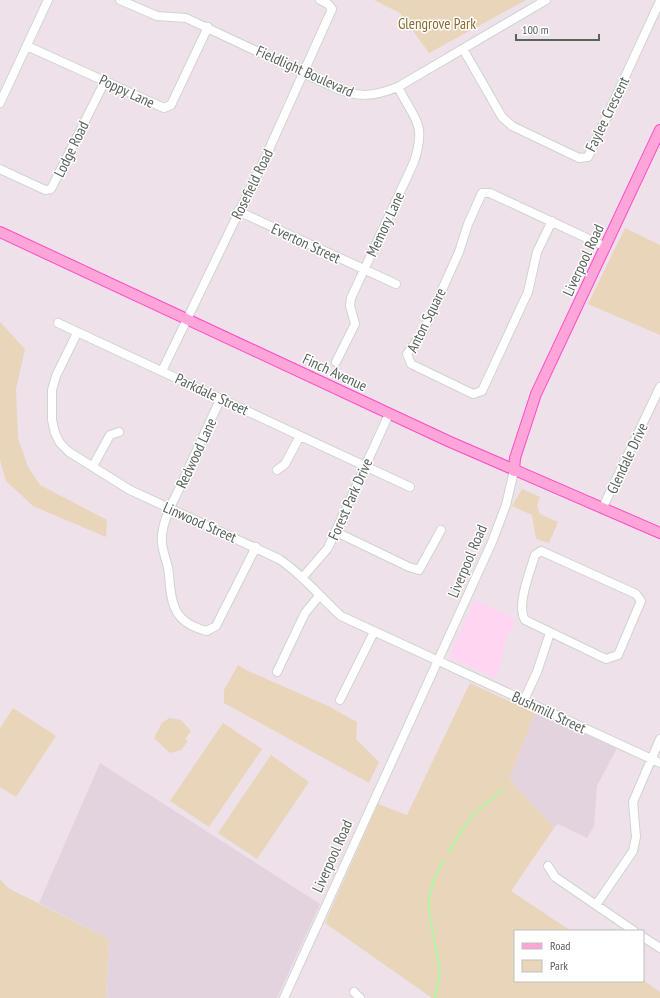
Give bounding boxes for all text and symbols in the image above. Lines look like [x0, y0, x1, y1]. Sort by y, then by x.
park label: Glengrove Park [398, 14, 476, 33]
scale bar [516, 16, 599, 42]
text: 100 m [522, 22, 549, 37]
street label: Fieldlight Boulevard [253, 41, 357, 101]
street label: Poppy Lane [96, 70, 158, 112]
street label: Faylee Crescent [581, 74, 633, 154]
street label: Lodge Road [49, 118, 93, 180]
street label: Rosefield Road [227, 146, 277, 222]
street label: Memory Lane [362, 189, 408, 259]
street label: Everton Street [268, 219, 344, 267]
street label: Liverpool Road [558, 221, 608, 299]
street label: Anton Square [402, 285, 450, 355]
street label: Finch Avenue [300, 349, 370, 395]
street label: Parkdale Street [172, 369, 252, 419]
street label: Redwood Lane [171, 415, 221, 491]
street label: Glendale Drive [602, 419, 652, 497]
street label: Forest Park Drive [323, 455, 377, 543]
street label: Linwood Street [160, 497, 240, 547]
street label: Liverpool Road [443, 522, 491, 600]
street label: Bushmill Street [509, 687, 589, 737]
street label: Liverpool Road [308, 817, 356, 895]
legend [514, 930, 644, 982]
text: Road [550, 938, 570, 953]
text: Park [550, 958, 568, 973]

